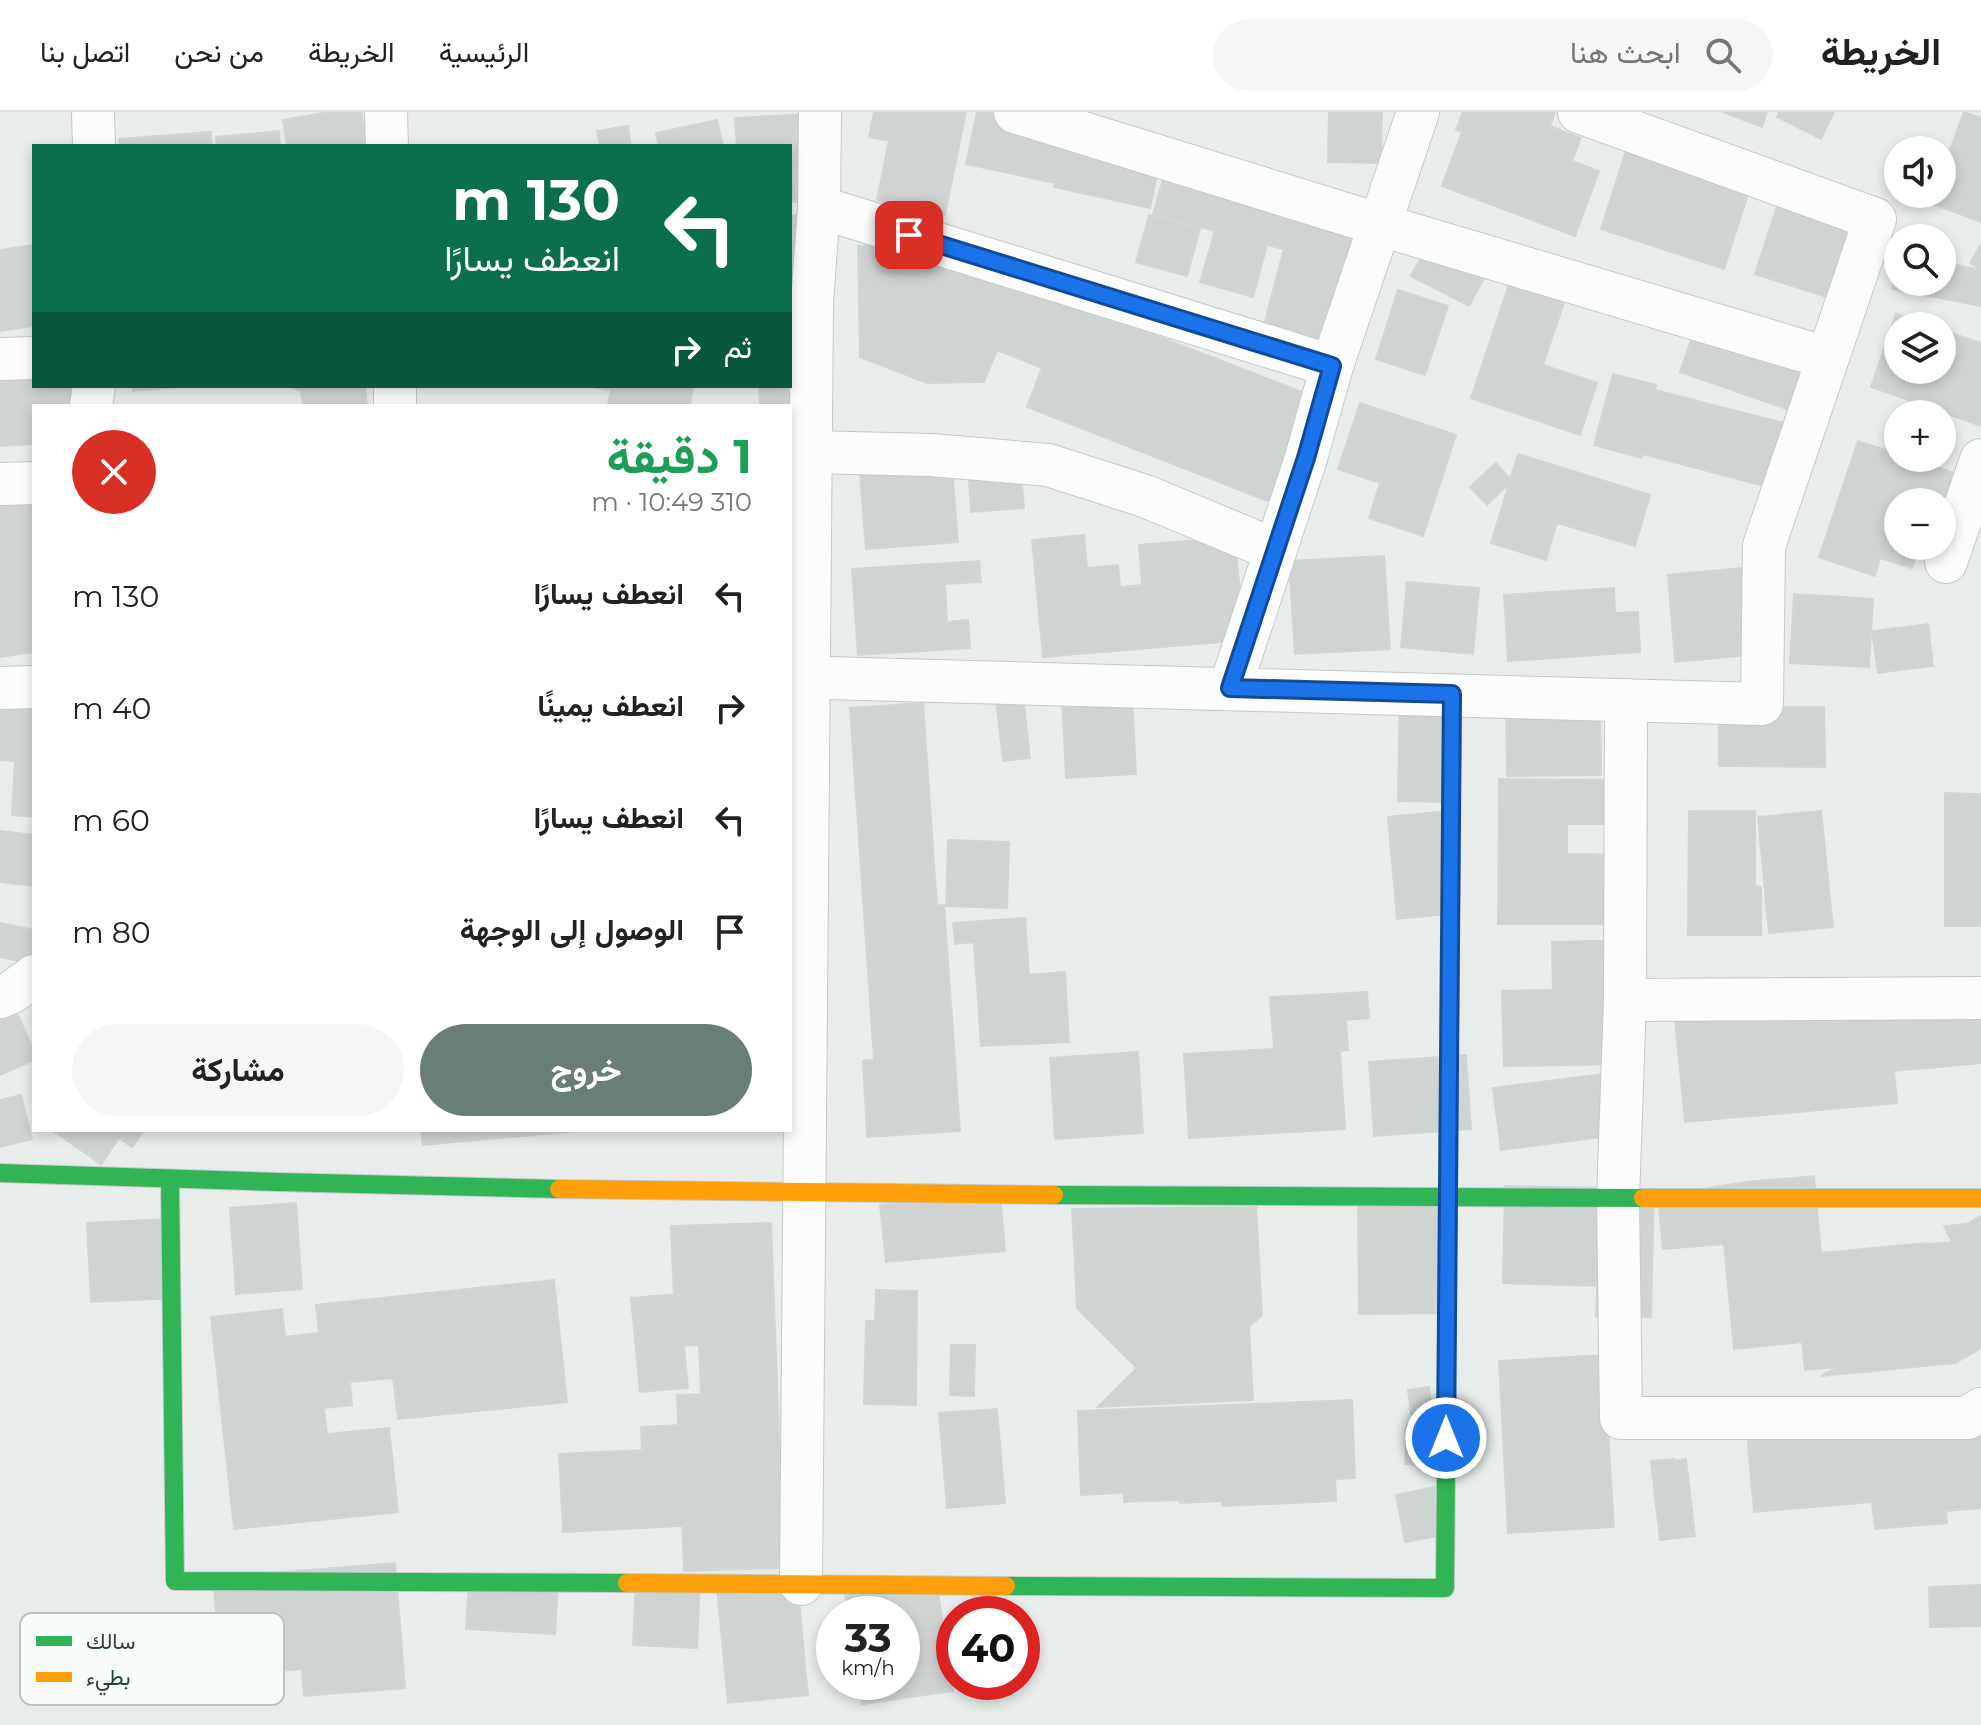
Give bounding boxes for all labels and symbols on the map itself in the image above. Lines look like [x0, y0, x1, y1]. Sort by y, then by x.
pin [875, 201, 943, 269]
position arrow [1404, 1396, 1488, 1480]
speed limit sign: 40 [936, 1596, 1040, 1700]
legend [20, 1613, 284, 1705]
text: سالك [86, 1628, 135, 1655]
text: بطيء [86, 1664, 131, 1696]

